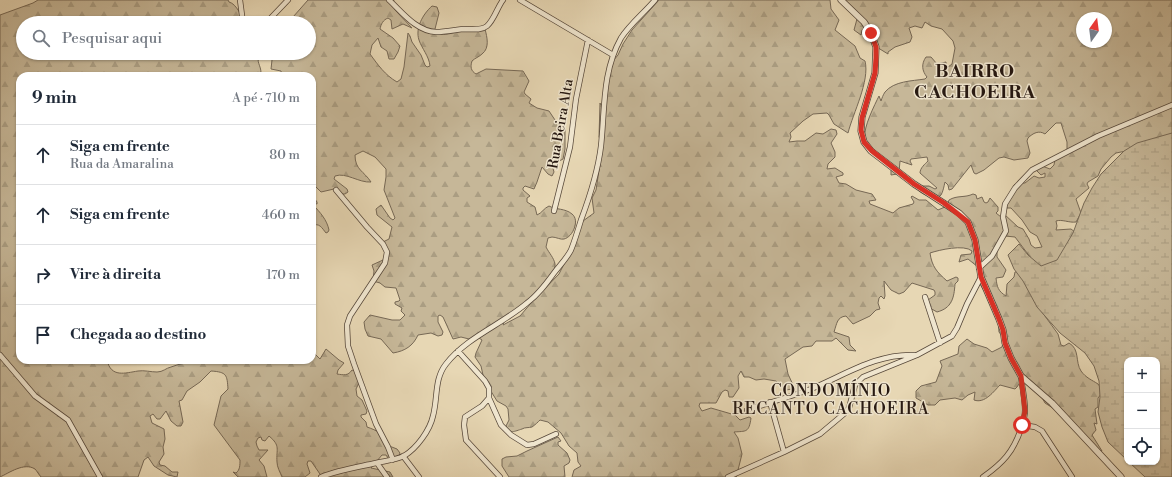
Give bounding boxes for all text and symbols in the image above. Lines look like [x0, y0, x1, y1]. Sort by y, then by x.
north arrow [1076, 12, 1112, 48]
search box [16, 16, 316, 60]
route end [862, 24, 880, 42]
icon: search [30, 27, 52, 49]
text: Pesquisar aqui [62, 29, 162, 48]
district label: BAIRRO CACHOEIRA [914, 60, 1036, 104]
street label: Rua Beira Alta [544, 77, 578, 170]
text: 9 min [32, 87, 77, 109]
text: A pé · 710 m [232, 90, 300, 106]
text: Siga em frente [70, 137, 170, 156]
icon: ahead [32, 144, 54, 166]
text: 80 m [269, 147, 300, 163]
text: Rua da Amaralina [70, 156, 174, 172]
icon: ahead [32, 204, 54, 226]
text: Siga em frente [70, 205, 170, 224]
text: 460 m [262, 207, 300, 223]
icon: right [32, 264, 54, 286]
text: Vire à direita [70, 265, 161, 284]
text: 170 m [266, 267, 300, 283]
icon: arrive [32, 324, 54, 346]
text: Chegada ao destino [70, 325, 206, 344]
map controls [1124, 357, 1160, 465]
button: + [1124, 357, 1160, 393]
district label: CONDOMÍNIO RECANTO CACHOEIRA [732, 379, 930, 419]
button: − [1124, 393, 1160, 429]
route start [1013, 416, 1031, 434]
button: locate [1124, 429, 1160, 465]

